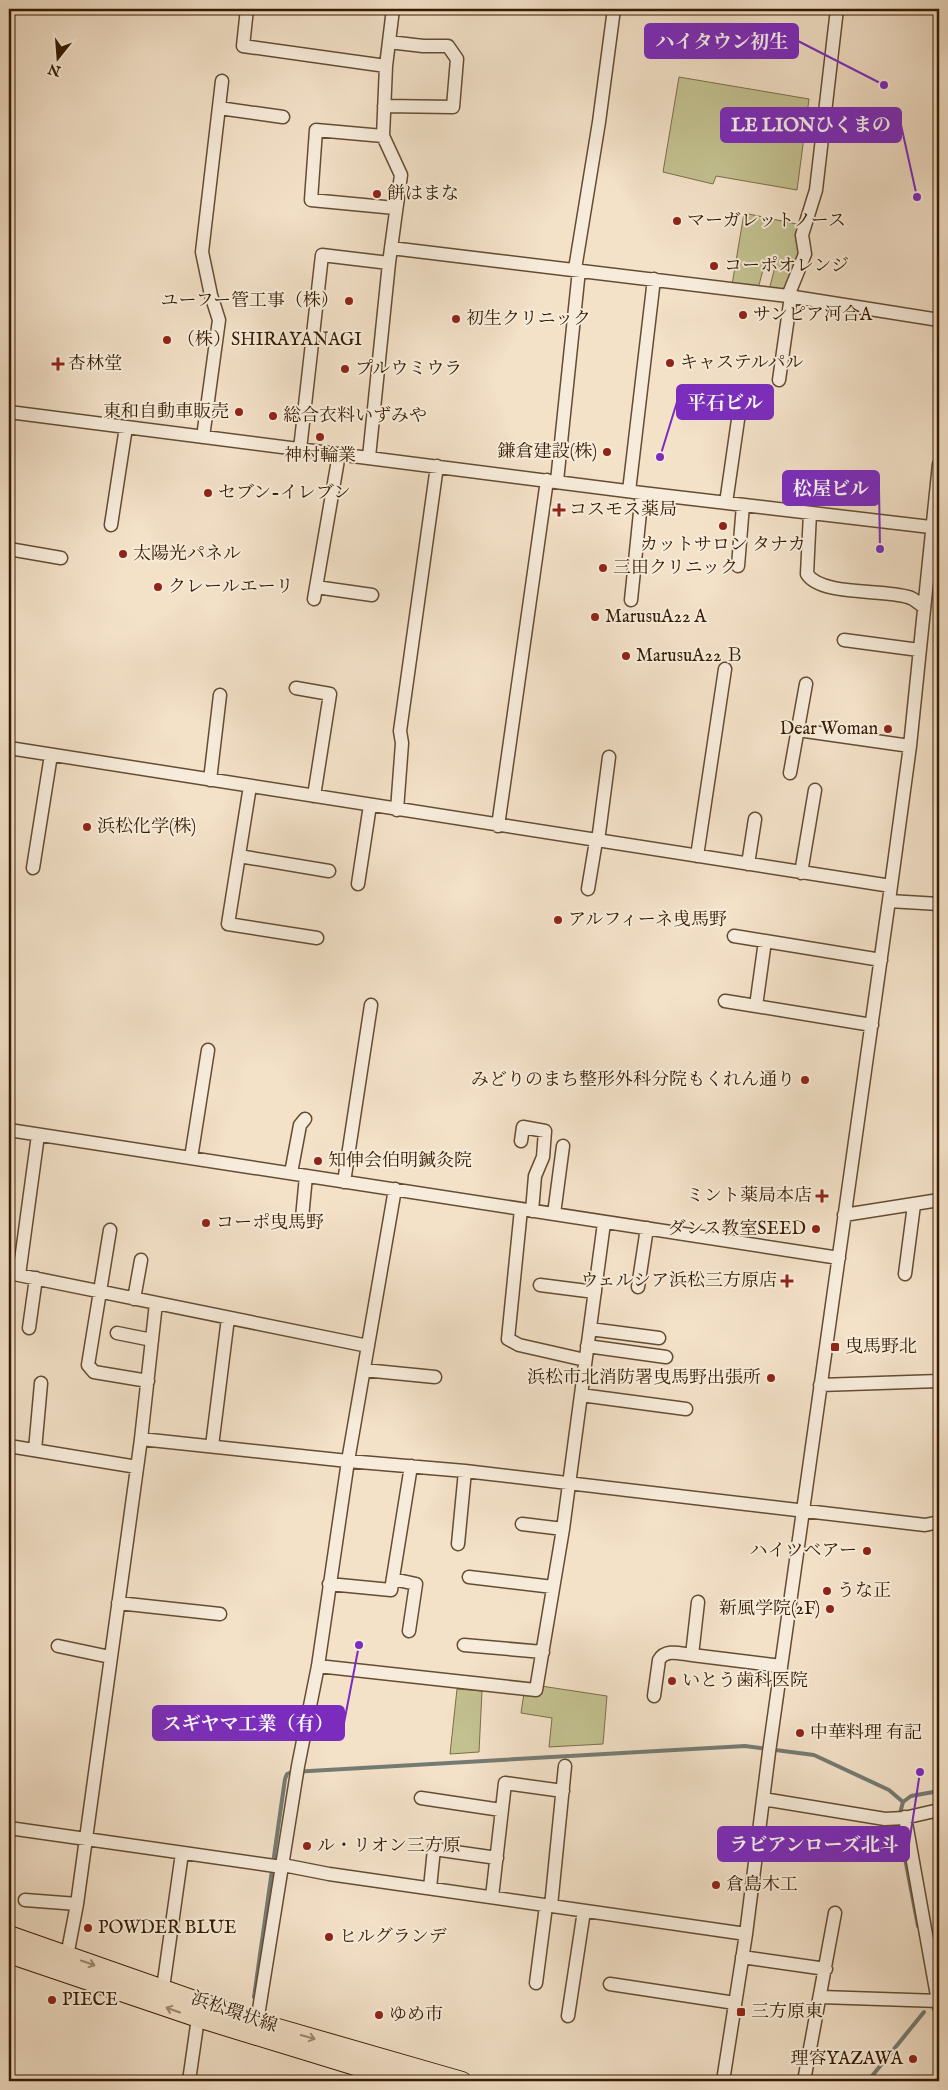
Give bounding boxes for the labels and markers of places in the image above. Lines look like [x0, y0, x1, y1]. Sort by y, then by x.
callout: ハイタウン初生 [645, 24, 798, 58]
callout: LE LIONひくまの [721, 108, 901, 142]
place label: 餅はまな [387, 183, 459, 206]
marker: 餅はまな [371, 188, 383, 200]
place label: マーガレットノース [687, 210, 846, 233]
marker: マーガレットノース [671, 215, 683, 227]
place label: コーポオレンジ [724, 255, 849, 278]
marker: コーポオレンジ [708, 260, 720, 272]
place label: ユーフー管工事（株） [160, 290, 339, 313]
marker: ユーフー管工事（株） [343, 295, 355, 307]
place label: サンピア河合A [753, 304, 873, 327]
place label: 初生クリニック [466, 308, 591, 331]
marker: サンピア河合A [737, 309, 749, 321]
marker: 初生クリニック [450, 313, 462, 325]
place label: （株）SHIRAYANAGI [177, 329, 362, 352]
marker: （株）SHIRAYANAGI [161, 334, 173, 346]
place label: キャステルパル [680, 352, 803, 375]
place label: 杏林堂 [68, 353, 122, 376]
marker: キャステルパル [664, 357, 676, 369]
marker: 杏林堂 [52, 358, 64, 370]
place label: プルウミウラ [355, 358, 462, 381]
marker: プルウミウラ [339, 363, 351, 375]
callout: 平石ビル [677, 385, 773, 419]
place label: 東和自動車販売 [103, 401, 229, 424]
place label: 総合衣料いずみや [283, 405, 427, 428]
marker: 東和自動車販売 [233, 406, 245, 418]
marker: 総合衣料いずみや [267, 410, 279, 422]
marker: 神村輪業 [314, 431, 326, 443]
place label: 鎌倉建設(株) [498, 441, 597, 464]
place label: 神村輪業 [284, 445, 356, 468]
marker: 鎌倉建設(株) [601, 446, 613, 458]
callout: 松屋ビル [783, 471, 879, 505]
place label: セブン-イレブン [218, 482, 351, 505]
marker: セブン-イレブン [202, 487, 214, 499]
place label: コスモス薬局 [569, 499, 677, 522]
marker: コスモス薬局 [553, 504, 565, 516]
marker: カットサロン タナカ [717, 520, 729, 532]
place label: カットサロン タナカ [640, 534, 806, 557]
place label: 太陽光パネル [133, 543, 241, 566]
marker: 太陽光パネル [117, 548, 129, 560]
place label: 三田クリニック [613, 557, 738, 580]
marker: 三田クリニック [597, 562, 609, 574]
place label: クレールエーリ [168, 576, 294, 599]
marker: クレールエーリ [152, 581, 164, 593]
place label: MarusuA22 A [605, 606, 707, 629]
marker: MarusuA22 A [589, 611, 601, 623]
place label: MarusuA22 Ｂ [636, 645, 743, 668]
marker: MarusuA22 Ｂ [620, 650, 632, 662]
place label: Dear Woman [780, 718, 878, 741]
marker: Dear Woman [882, 723, 894, 735]
place label: 浜松化学(株) [97, 816, 196, 839]
marker: 浜松化学(株) [81, 821, 93, 833]
place label: アルフィーネ曵馬野 [568, 909, 727, 932]
marker: アルフィーネ曵馬野 [552, 914, 564, 926]
place label: みどりのまち整形外科分院もくれん通り [471, 1069, 795, 1092]
marker: みどりのまち整形外科分院もくれん通り [799, 1074, 811, 1086]
place label: 知伸会伯明鍼灸院 [328, 1150, 472, 1173]
marker: 知伸会伯明鍼灸院 [312, 1155, 324, 1167]
place label: ミント薬局本店 [686, 1185, 812, 1208]
marker: ミント薬局本店 [816, 1190, 828, 1202]
place label: コーポ曳馬野 [216, 1212, 324, 1235]
marker: コーポ曳馬野 [200, 1217, 212, 1229]
place label: ダンス教室SEED [668, 1218, 806, 1241]
marker: ダンス教室SEED [810, 1223, 822, 1235]
place label: ウェルシア浜松三方原店 [580, 1270, 777, 1293]
marker: ウェルシア浜松三方原店 [781, 1275, 793, 1287]
place label: 曳馬野北 [845, 1336, 917, 1359]
marker: 曳馬野北 [829, 1341, 841, 1353]
place label: 浜松市北消防署曳馬野出張所 [527, 1367, 761, 1390]
marker: 浜松市北消防署曳馬野出張所 [765, 1372, 777, 1384]
place label: ハイツベアー [750, 1540, 857, 1563]
marker: ハイツベアー [861, 1545, 873, 1557]
place label: うな正 [837, 1580, 891, 1603]
marker: うな正 [821, 1585, 833, 1597]
place label: 新風学院(2F) [719, 1598, 820, 1621]
marker: 新風学院(2F) [824, 1603, 836, 1615]
place label: いとう歯科医院 [682, 1670, 808, 1693]
marker: いとう歯科医院 [666, 1675, 678, 1687]
callout: スギヤマ工業（有） [153, 1706, 344, 1740]
place label: 中華料理 有記 [810, 1722, 922, 1745]
marker: 中華料理 有記 [794, 1727, 806, 1739]
callout: ラビアンローズ北斗 [718, 1827, 909, 1861]
place label: ル・リオン三方原 [317, 1835, 461, 1858]
marker: ル・リオン三方原 [301, 1840, 313, 1852]
place label: 倉島木工 [726, 1874, 798, 1897]
marker: 倉島木工 [710, 1879, 722, 1891]
place label: POWDER BLUE [98, 1917, 237, 1940]
marker: POWDER BLUE [82, 1922, 94, 1934]
place label: ヒルグランデ [339, 1926, 447, 1949]
marker: ヒルグランデ [323, 1931, 335, 1943]
place label: PIECE [62, 1989, 118, 2012]
marker: PIECE [46, 1994, 58, 2006]
place label: 三方原東 [751, 2001, 823, 2024]
place label: ゆめ市 [389, 2004, 443, 2027]
marker: 三方原東 [735, 2006, 747, 2018]
marker: ゆめ市 [373, 2009, 385, 2021]
place label: 理容YAZAWA [790, 2048, 904, 2071]
marker: 理容YAZAWA [907, 2053, 919, 2065]

